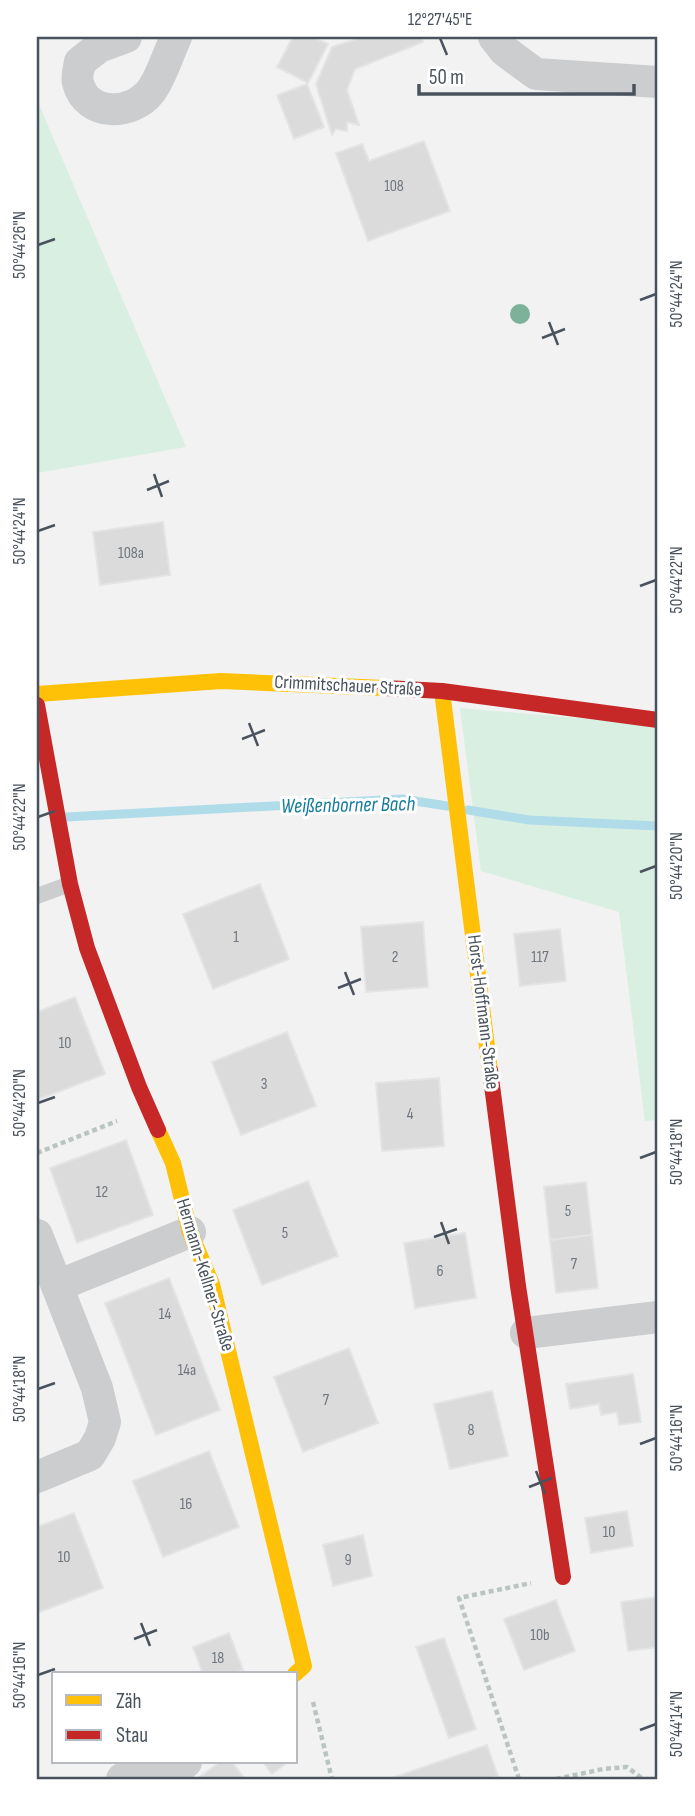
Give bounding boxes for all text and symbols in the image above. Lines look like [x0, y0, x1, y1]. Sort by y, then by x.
text: 12°27'45"E [408, 9, 472, 30]
scale bar [419, 52, 634, 96]
text: 50 m [429, 65, 464, 90]
house number: 108 [384, 177, 404, 196]
text: 50°44'26"N [9, 211, 30, 279]
text: 50°44'24"N [666, 260, 687, 328]
text: 50°44'24"N [9, 497, 30, 565]
house number: 108a [118, 544, 144, 563]
text: 50°44'22"N [666, 546, 687, 614]
street label: Crimmitschauer Straße [274, 671, 422, 701]
text: 50°44'22"N [9, 783, 30, 851]
water label: Weißenborner Bach [281, 791, 416, 819]
text: 50°44'20"N [666, 832, 687, 900]
house number: 1 [233, 928, 239, 947]
street label: Horst-Hoffmann-Straße [462, 934, 504, 1090]
house number: 2 [392, 948, 398, 967]
house number: 117 [531, 948, 549, 967]
house number: 10 [59, 1034, 71, 1053]
text: 50°44'20"N [9, 1069, 30, 1137]
house number: 3 [261, 1075, 267, 1094]
house number: 4 [407, 1105, 414, 1124]
text: 50°44'18"N [666, 1119, 687, 1185]
house number: 12 [96, 1183, 108, 1202]
street label: Hermann-Kellner-Straße [171, 1196, 239, 1354]
house number: 5 [565, 1202, 571, 1221]
house number: 5 [282, 1224, 288, 1243]
house number: 7 [571, 1255, 578, 1274]
house number: 6 [436, 1262, 444, 1281]
house number: 14 [159, 1305, 171, 1324]
text: 50°44'18"N [9, 1356, 30, 1422]
house number: 14a [178, 1361, 196, 1380]
house number: 7 [323, 1391, 330, 1410]
text: 50°44'16"N [666, 1405, 687, 1471]
house number: 8 [467, 1421, 475, 1440]
house number: 16 [180, 1495, 192, 1514]
house number: 10 [603, 1523, 615, 1542]
house number: 10 [58, 1548, 70, 1567]
house number: 9 [344, 1551, 352, 1570]
house number: 10b [530, 1626, 550, 1645]
text: 50°44'16"N [9, 1642, 30, 1708]
house number: 18 [212, 1649, 224, 1668]
legend [52, 1672, 298, 1764]
text: Zäh [116, 1689, 142, 1714]
text: 50°44'14"N [666, 1691, 687, 1757]
text: Stau [116, 1723, 148, 1748]

